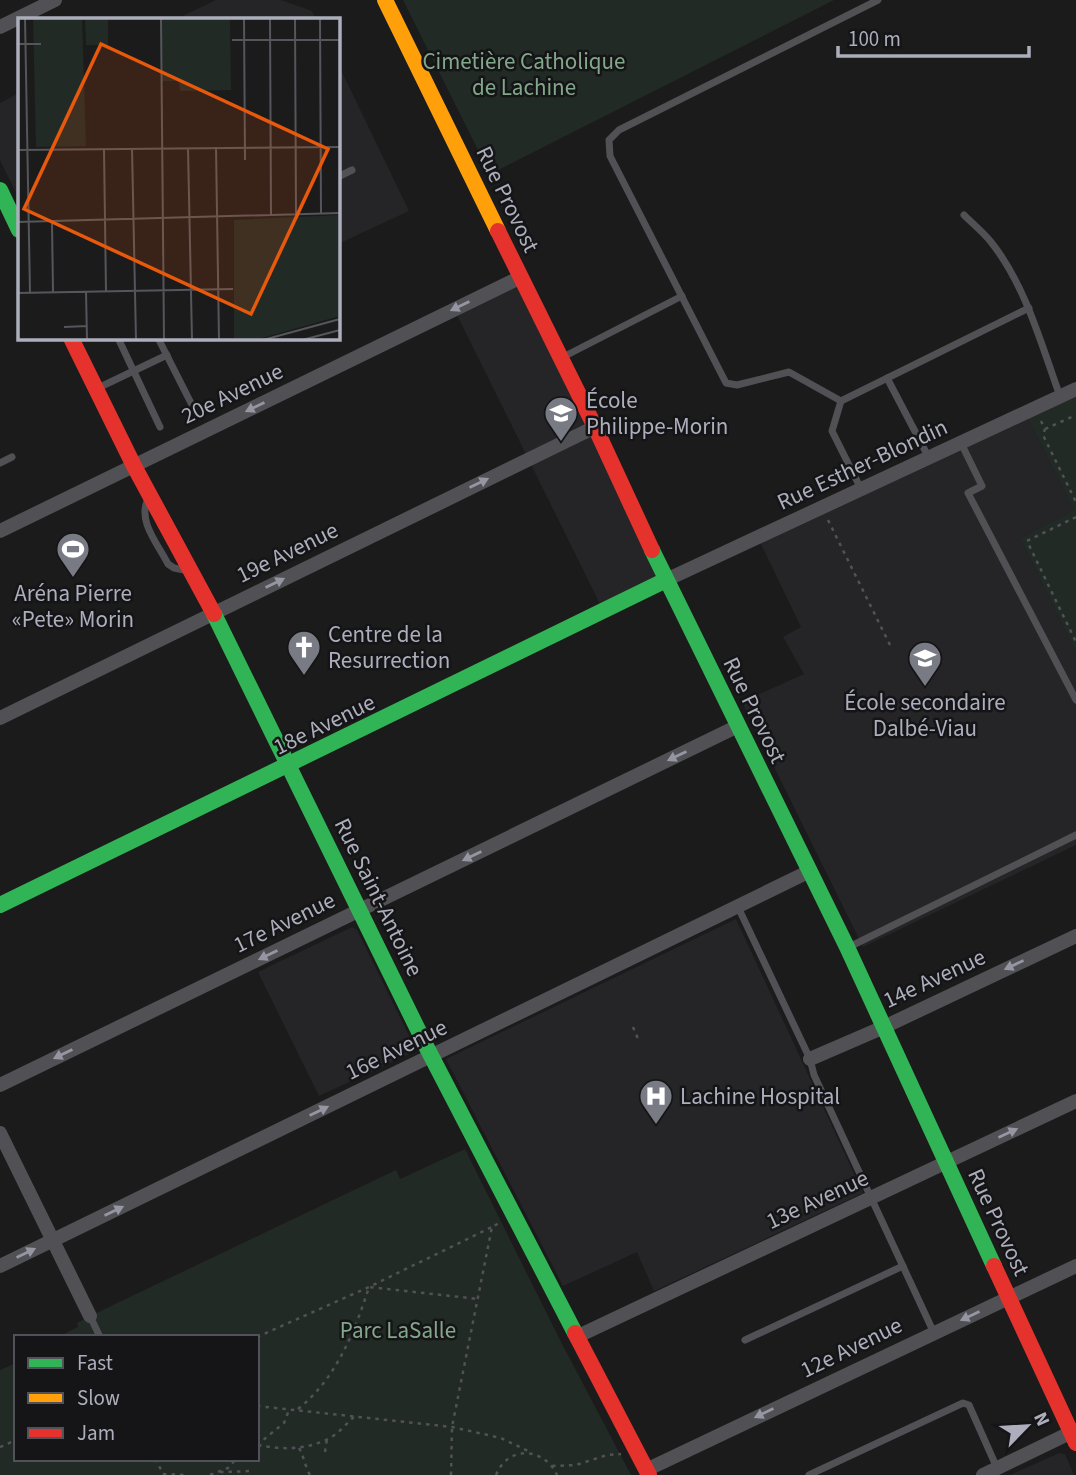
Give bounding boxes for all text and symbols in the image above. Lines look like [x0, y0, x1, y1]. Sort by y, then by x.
scale bar [838, 14, 1029, 58]
inset map [18, 18, 340, 340]
text: 100 m [848, 24, 901, 54]
park label: Cimetière Catholique de Lachine [422, 45, 626, 104]
street label: Rue Provost [468, 140, 548, 258]
one-way arrow [450, 301, 470, 312]
street label: 20e Avenue [176, 355, 289, 432]
place label: École Philippe-Morin [586, 384, 728, 443]
school or university icon: École Philippe-Morin [542, 394, 580, 443]
one-way arrow [245, 401, 265, 412]
street label: Rue Esther-Blondin [772, 410, 953, 518]
one-way arrow [469, 478, 489, 489]
street label: 19e Avenue [231, 514, 344, 591]
sports icon: Aréna Pierre «Pete» Morin [54, 530, 92, 579]
place label: Aréna Pierre «Pete» Morin [12, 577, 134, 636]
one-way arrow [265, 578, 285, 589]
place label: Centre de la Resurrection [328, 618, 450, 677]
church icon: Centre de la Resurrection [285, 628, 323, 677]
school or university icon: École secondaire Dalbé-Viau [906, 639, 944, 688]
street label: Rue Provost [715, 651, 795, 769]
street label: 18e Avenue [268, 686, 381, 763]
place label: École secondaire Dalbé-Viau [844, 686, 1006, 745]
one-way arrow [667, 750, 687, 761]
street label: Rue Saint-Antoine [326, 812, 431, 982]
one-way arrow [462, 850, 482, 861]
street label: 17e Avenue [228, 884, 341, 961]
street label: 14e Avenue [877, 940, 991, 1017]
one-way arrow [258, 949, 278, 961]
one-way arrow [1004, 960, 1024, 971]
street label: 16e Avenue [340, 1011, 453, 1088]
one-way arrow [53, 1049, 73, 1060]
hospital icon: Lachine Hospital [637, 1077, 675, 1126]
place label: Lachine Hospital [680, 1080, 840, 1113]
one-way arrow [309, 1106, 329, 1117]
one-way arrow [998, 1127, 1018, 1139]
street label: 13e Avenue [760, 1161, 874, 1238]
street label: Rue Provost [959, 1163, 1038, 1281]
one-way arrow [104, 1205, 124, 1216]
one-way arrow [16, 1248, 36, 1259]
street label: 12e Avenue [795, 1309, 908, 1386]
one-way arrow [960, 1310, 980, 1321]
park label: Parc LaSalle [340, 1314, 456, 1347]
legend [14, 1335, 259, 1461]
text: Fast [77, 1348, 113, 1378]
text: Slow [77, 1383, 120, 1413]
north arrow [992, 1391, 1062, 1461]
one-way arrow [754, 1408, 774, 1419]
text: N [1026, 1408, 1056, 1431]
text: Jam [77, 1418, 115, 1448]

